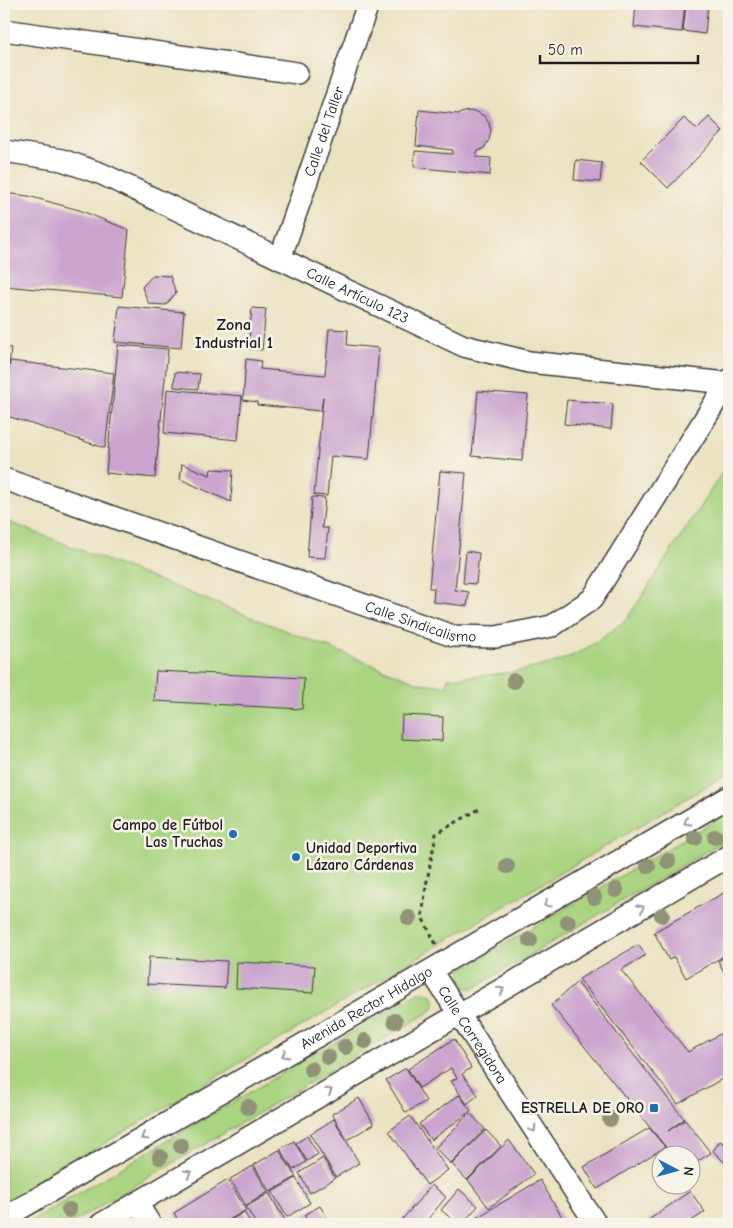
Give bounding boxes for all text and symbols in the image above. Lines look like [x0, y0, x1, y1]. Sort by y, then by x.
scale bar [540, 32, 698, 64]
text: 50 m [548, 41, 583, 59]
street label: Calle del Taller [300, 84, 348, 179]
street label: Calle Artículo 123 [304, 263, 412, 327]
district label: Zona Industrial 1 [195, 316, 273, 352]
street label: Calle Sindicalismo [363, 597, 476, 646]
one-way arrow [684, 815, 693, 825]
place label: Campo de Fútbol Las Truchas [112, 816, 223, 851]
marker: Campo de Fútbol Las Truchas [227, 828, 239, 840]
place label: Unidad Deportiva Lázaro Cárdenas [306, 839, 417, 874]
marker: Unidad Deportiva Lázaro Cárdenas [290, 851, 302, 863]
one-way arrow [543, 897, 552, 907]
one-way arrow [635, 904, 644, 914]
street label: Avenida Rector Hidalgo [297, 962, 436, 1053]
street label: Calle Corregidora [434, 982, 511, 1087]
one-way arrow [495, 987, 504, 997]
one-way arrow [282, 1049, 291, 1059]
one-way arrow [323, 1087, 332, 1097]
place label: ESTRELLA DE ORO [521, 1099, 644, 1117]
marker: ESTRELLA DE ORO [648, 1102, 660, 1114]
one-way arrow [527, 1124, 537, 1133]
one-way arrow [141, 1130, 150, 1140]
north arrow [650, 1146, 700, 1196]
text: N [680, 1166, 697, 1177]
one-way arrow [183, 1169, 192, 1179]

